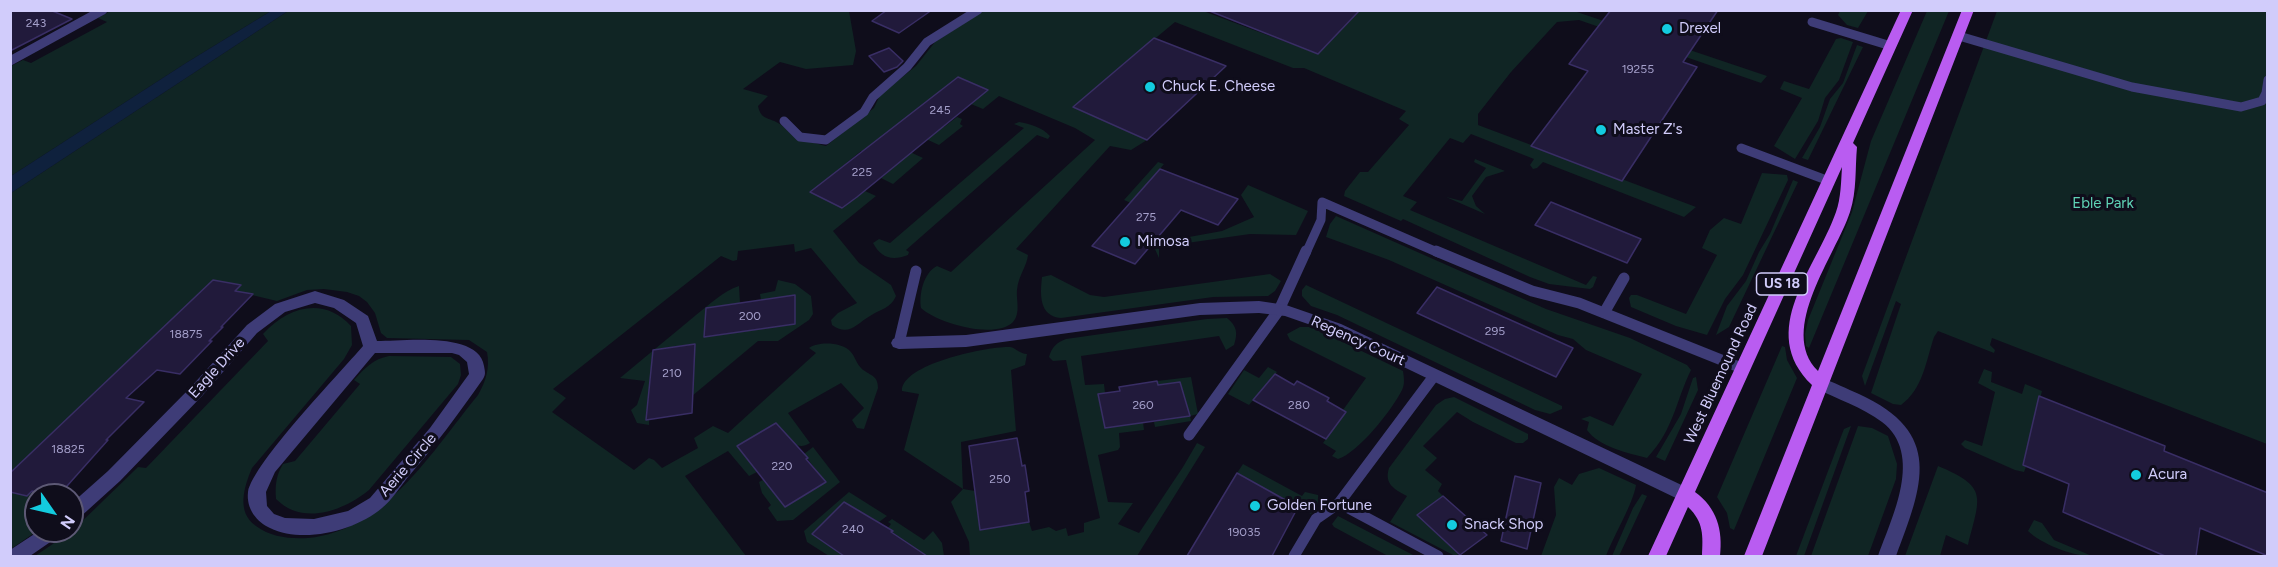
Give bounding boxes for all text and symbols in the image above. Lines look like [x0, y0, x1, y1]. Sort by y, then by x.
house number: 243 [26, 16, 46, 30]
place label: Drexel [1679, 20, 1721, 38]
marker: Drexel [1660, 22, 1674, 36]
house number: 19255 [1622, 62, 1654, 76]
place label: Chuck E. Cheese [1162, 78, 1275, 96]
marker: Chuck E. Cheese [1143, 80, 1157, 94]
house number: 245 [929, 103, 951, 117]
place label: Master Z's [1613, 121, 1683, 139]
marker: Master Z's [1594, 123, 1608, 137]
house number: 225 [852, 165, 872, 179]
park label: Eble Park [2072, 195, 2134, 213]
house number: 275 [1136, 210, 1156, 224]
place label: Mimosa [1137, 233, 1189, 251]
marker: Mimosa [1118, 235, 1132, 249]
road number: US 18 [1756, 273, 1808, 295]
street label: West Bluemound Road [1681, 301, 1761, 447]
house number: 200 [739, 309, 761, 323]
street label: Regency Court [1308, 312, 1408, 370]
house number: 295 [1485, 324, 1505, 338]
house number: 18875 [169, 327, 203, 341]
street label: Eagle Drive [185, 334, 249, 402]
house number: 210 [662, 366, 682, 380]
house number: 260 [1132, 398, 1154, 412]
house number: 280 [1288, 398, 1310, 412]
street label: Aerie Circle [376, 430, 440, 500]
house number: 18825 [51, 442, 85, 456]
house number: 220 [771, 459, 793, 473]
place label: Acura [2148, 466, 2187, 484]
marker: Acura [2129, 468, 2143, 482]
house number: 250 [989, 472, 1011, 486]
north arrow [24, 483, 84, 543]
place label: Golden Fortune [1267, 497, 1372, 515]
marker: Golden Fortune [1248, 499, 1262, 513]
text: N [56, 512, 79, 533]
place label: Snack Shop [1464, 516, 1543, 534]
marker: Snack Shop [1445, 518, 1459, 532]
house number: 240 [842, 522, 864, 536]
house number: 19035 [1228, 525, 1260, 539]

